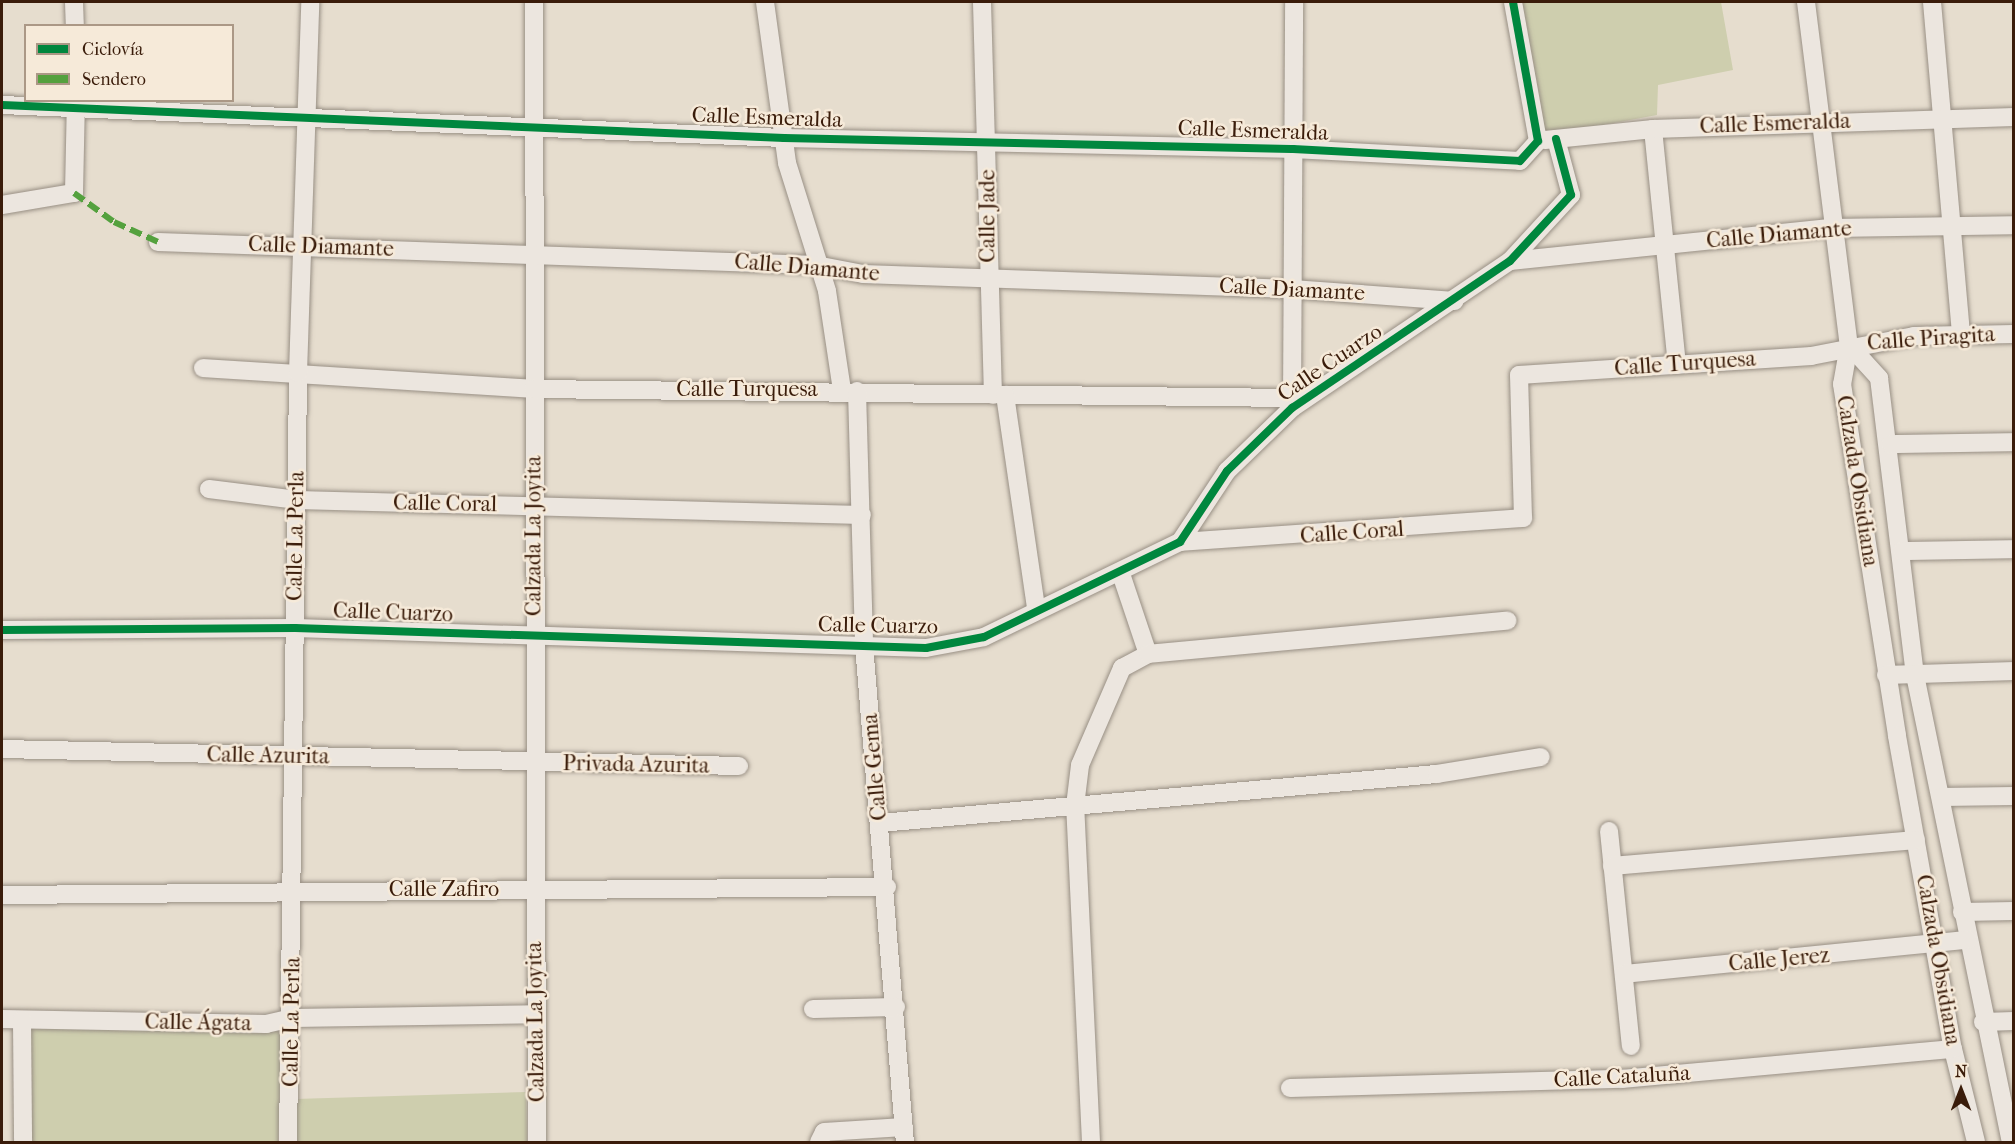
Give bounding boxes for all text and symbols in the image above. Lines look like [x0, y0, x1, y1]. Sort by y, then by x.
legend [24, 24, 234, 102]
text: Ciclovía [82, 39, 143, 60]
text: Sendero [82, 69, 146, 90]
street label: Calle Esmeralda [691, 102, 843, 134]
street label: Calle Esmeralda [1699, 108, 1851, 140]
street label: Calle Esmeralda [1177, 115, 1329, 147]
street label: Calle Jade [975, 169, 1001, 263]
street label: Calle Diamante [1705, 215, 1853, 255]
street label: Calle Diamante [248, 231, 394, 263]
street label: Calle Diamante [733, 248, 881, 288]
street label: Calle Diamante [1218, 273, 1366, 307]
street label: Calle Cuarzo [1273, 318, 1387, 408]
street label: Calle Piragita [1866, 321, 1996, 357]
street label: Calle Turquesa [1613, 346, 1757, 382]
street label: Calle Turquesa [676, 377, 818, 403]
street label: Calzada Obsidiana [1830, 394, 1884, 568]
street label: Calzada La Joyita [521, 456, 547, 616]
street label: Calle La Perla [282, 471, 310, 601]
street label: Calle Coral [393, 490, 497, 518]
street label: Calle Coral [1299, 516, 1405, 550]
street label: Calle Cuarzo [332, 598, 454, 628]
street label: Calle Cuarzo [818, 612, 938, 640]
street label: Calle Gema [857, 712, 893, 822]
street label: Calle Azurita [206, 742, 330, 770]
street label: Privada Azurita [562, 751, 710, 779]
street label: Calzada Obsidiana [1910, 873, 1966, 1047]
street label: Calle Zafiro [389, 877, 499, 903]
street label: Calzada La Joyita [521, 942, 551, 1102]
street label: Calle Jerez [1727, 942, 1831, 978]
street label: Calle La Perla [278, 957, 306, 1087]
street label: Calle Ágata [144, 1009, 252, 1037]
street label: Calle Cataluña [1553, 1060, 1691, 1094]
north arrow [1931, 1060, 1991, 1120]
text: N [1955, 1062, 1967, 1081]

